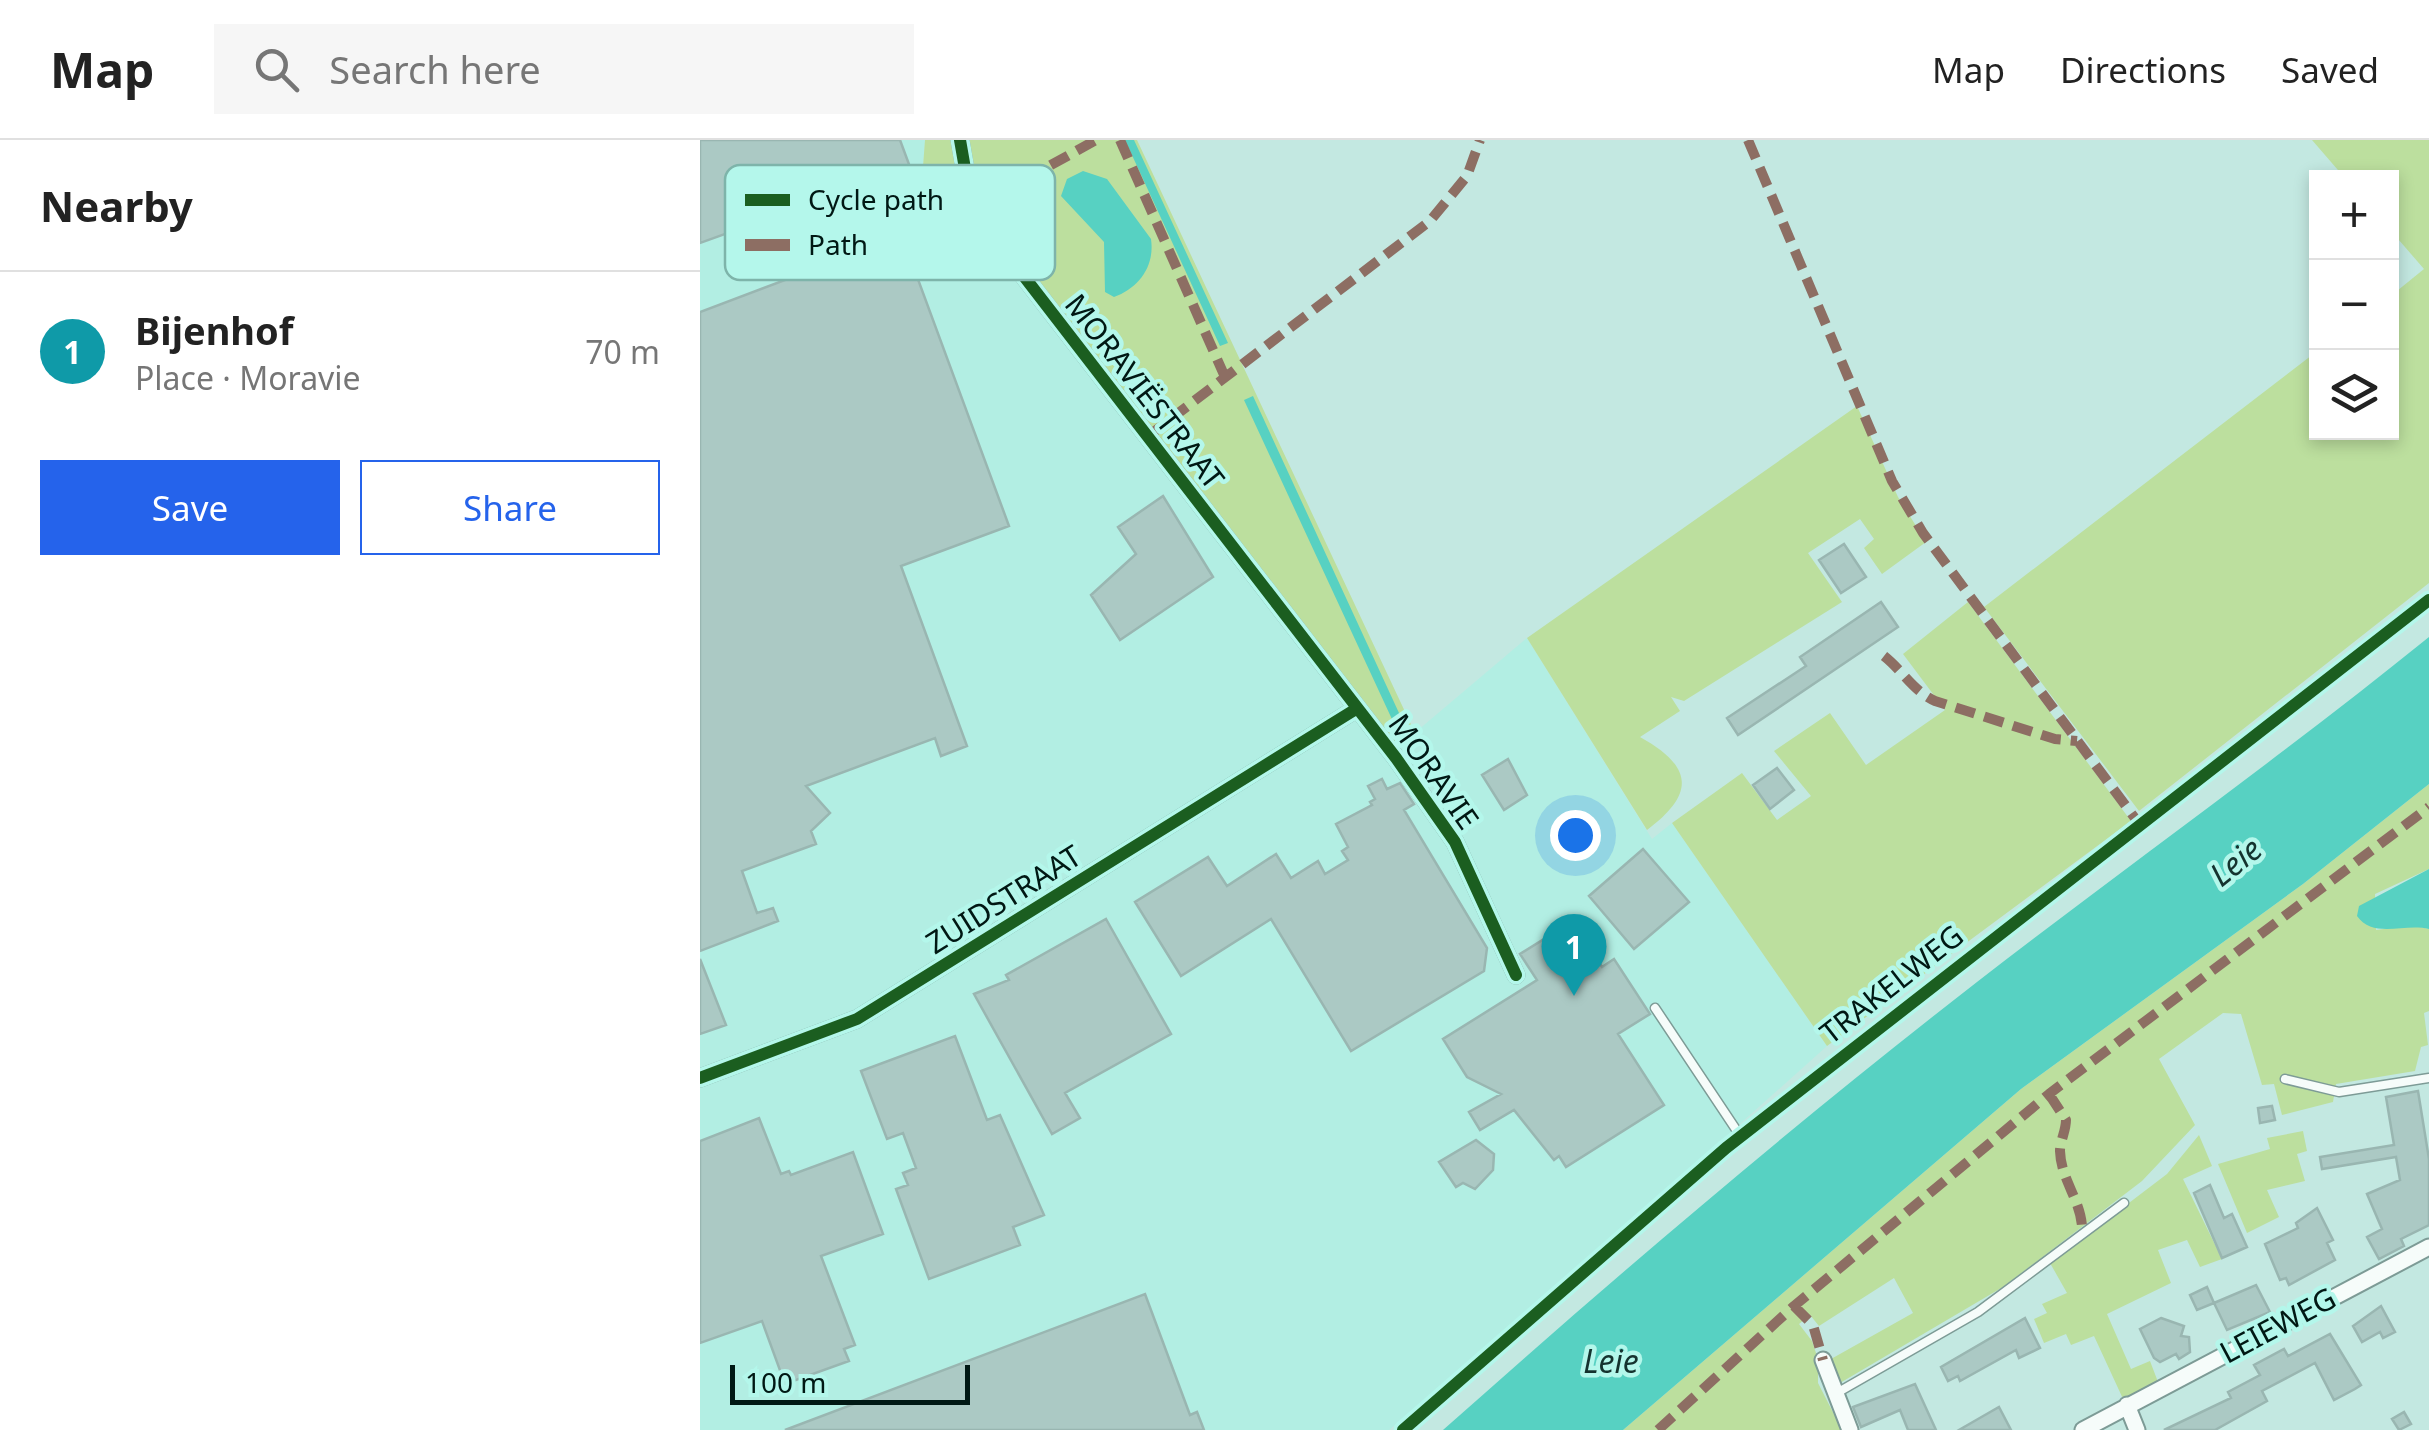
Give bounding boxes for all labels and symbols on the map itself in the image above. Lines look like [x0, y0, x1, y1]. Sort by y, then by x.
legend [725, 165, 1055, 280]
text: Cycle path [808, 180, 944, 218]
text: Path [808, 225, 868, 263]
street label: MORAVIËSTRAAT [1056, 285, 1234, 497]
street label: MORAVIE [1380, 705, 1489, 837]
your location [1550, 810, 1601, 861]
water label: Leie [2200, 827, 2270, 895]
street label: ZUIDSTRAAT [918, 835, 1089, 963]
pin: 1 [1542, 914, 1606, 996]
street label: TRAKELWEG [1811, 915, 1971, 1053]
street label: LEIEWEG [2212, 1277, 2342, 1372]
water label: Leie [1583, 1339, 1639, 1382]
scale bar [730, 1360, 970, 1404]

